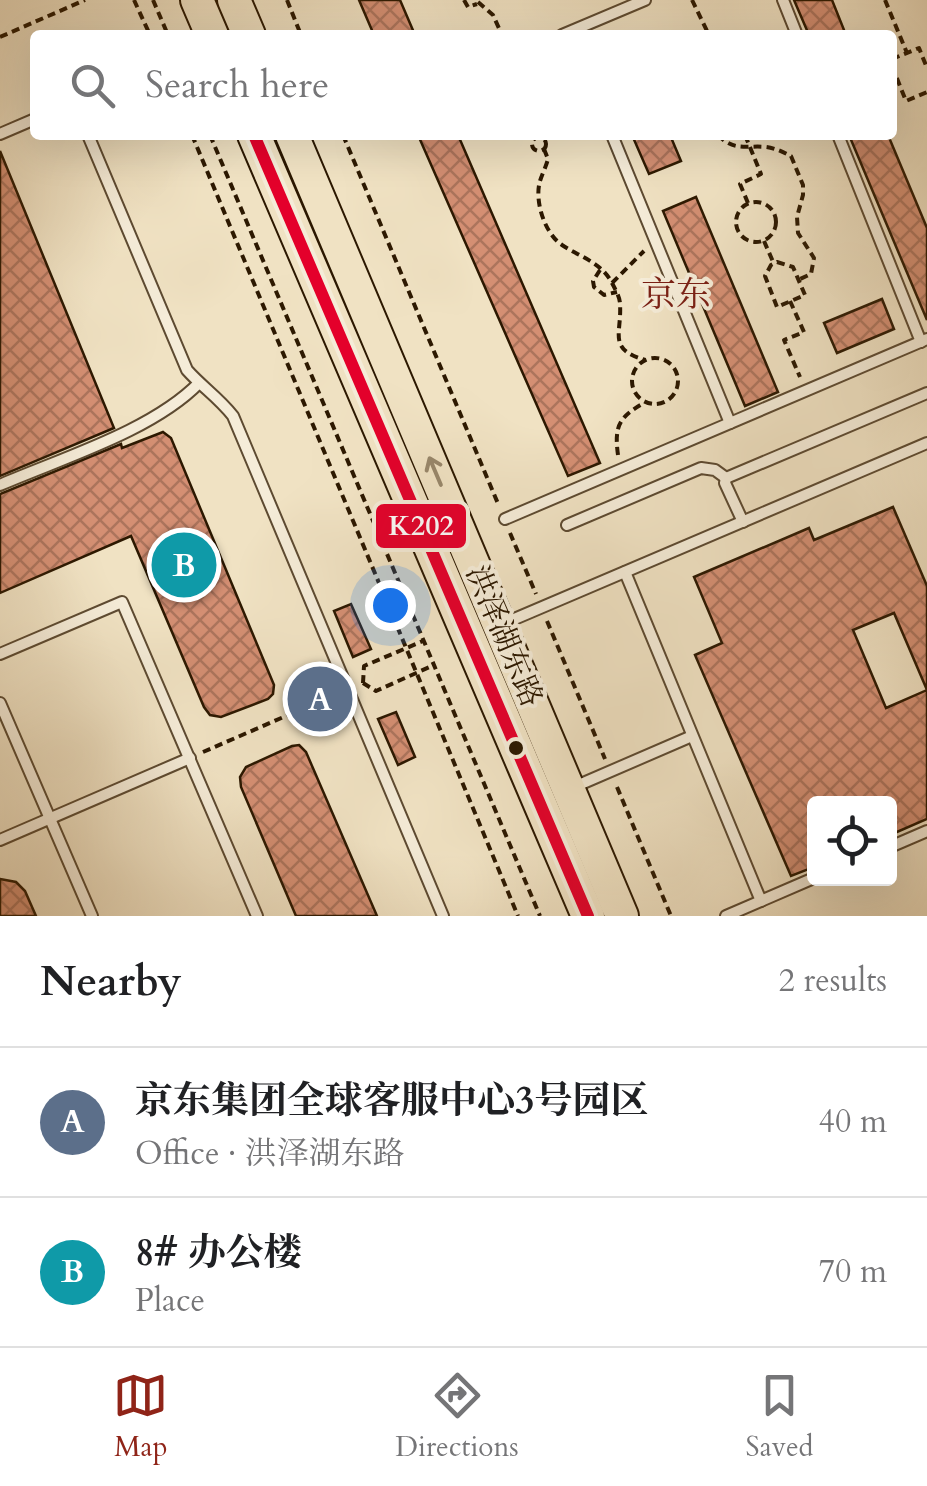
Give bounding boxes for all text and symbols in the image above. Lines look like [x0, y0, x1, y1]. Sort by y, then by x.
search box [30, 30, 897, 140]
icon: search [65, 58, 120, 113]
text: Search here [145, 59, 329, 111]
district label: 京东 [641, 271, 711, 319]
one-way arrow [424, 457, 442, 487]
line badge: K202 [374, 502, 468, 550]
text: K202 [388, 507, 454, 545]
pin: B [152, 528, 216, 602]
street label: 洪泽湖东路 [456, 559, 552, 713]
your location [365, 580, 416, 631]
pin: A [288, 662, 352, 736]
unlabelled marker [506, 738, 526, 758]
map controls [807, 796, 897, 886]
button: locate [807, 796, 897, 886]
text: Nearby [40, 953, 182, 1010]
text: 2 results [779, 959, 887, 1003]
text: 京东集团全球客服中心3号园区 [135, 1075, 648, 1127]
text: A [60, 1100, 85, 1144]
text: 40 m [819, 1100, 887, 1144]
text: Office · 洪泽湖东路 [135, 1132, 405, 1176]
text: 8# 办公楼 [135, 1227, 302, 1279]
text: B [61, 1250, 84, 1294]
text: 70 m [819, 1250, 887, 1294]
text: Place [135, 1279, 205, 1323]
tab: Map [113, 1368, 168, 1466]
tab: Directions [395, 1368, 519, 1466]
tab: Saved [746, 1368, 814, 1466]

